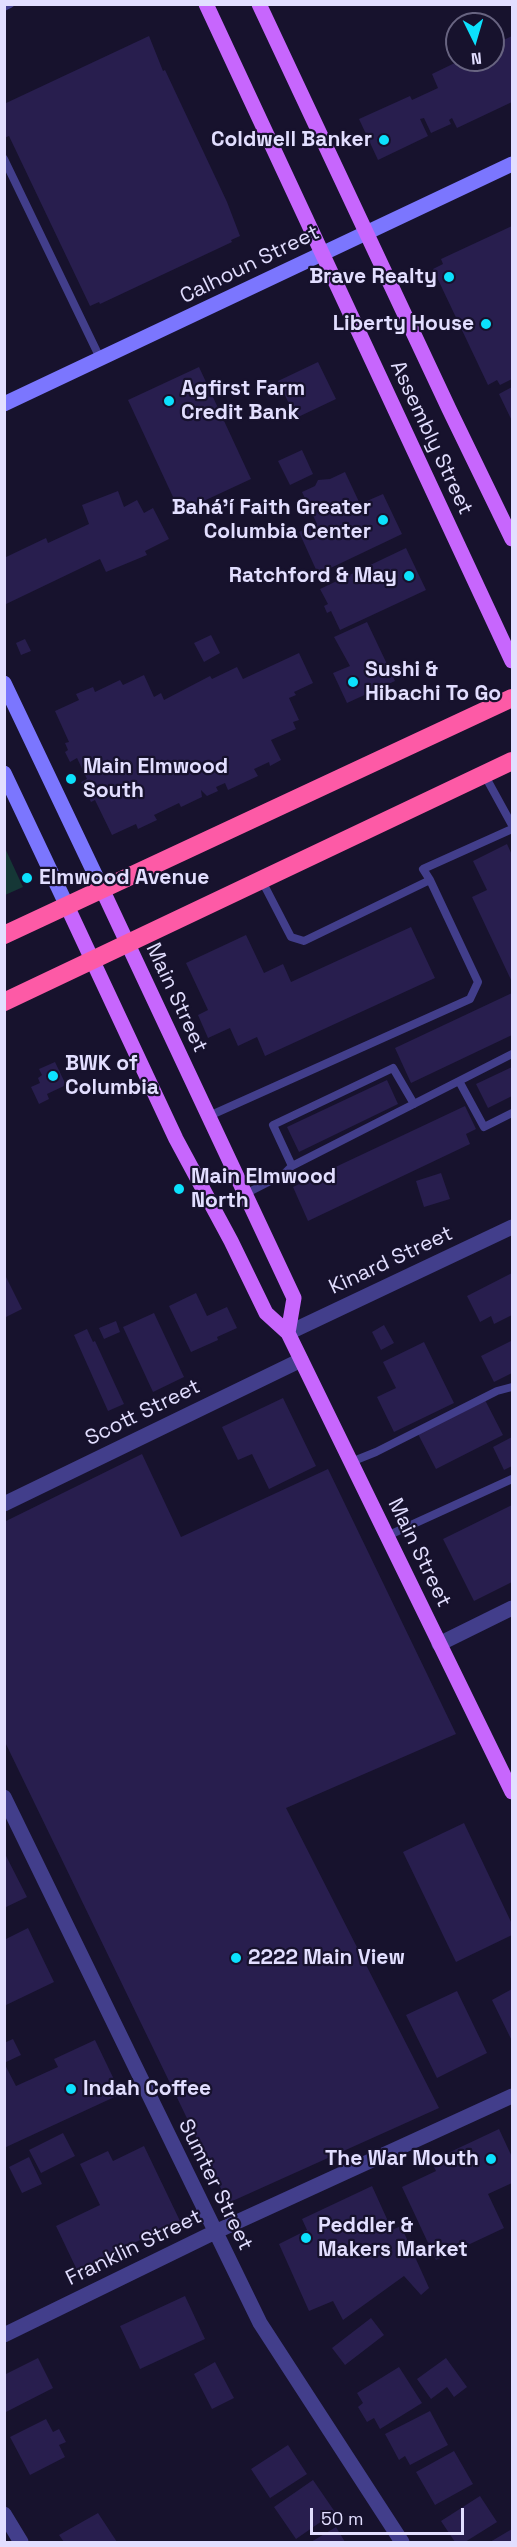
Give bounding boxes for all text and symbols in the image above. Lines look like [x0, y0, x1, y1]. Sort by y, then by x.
north arrow [445, 12, 505, 72]
text: N [470, 48, 483, 69]
place label: Coldwell Banker [211, 127, 372, 153]
marker: Coldwell Banker [377, 133, 391, 147]
street label: Calhoun Street [176, 220, 324, 310]
place label: Brave Realty [309, 264, 437, 290]
marker: Brave Realty [442, 270, 456, 284]
place label: Liberty House [333, 311, 474, 337]
marker: Liberty House [479, 317, 493, 331]
street label: Assembly Street [384, 357, 478, 519]
place label: Agfirst Farm Credit Bank [181, 376, 305, 426]
marker: Agfirst Farm Credit Bank [162, 394, 176, 408]
place label: Bahá’í Faith Greater Columbia Center [172, 495, 371, 545]
marker: Bahá’í Faith Greater Columbia Center [376, 513, 390, 527]
place label: Ratchford & May [229, 563, 397, 589]
marker: Ratchford & May [402, 569, 416, 583]
place label: Sushi & Hibachi To Go [365, 657, 501, 707]
marker: Sushi & Hibachi To Go [346, 675, 360, 689]
place label: Main Elmwood South [83, 754, 228, 804]
marker: Main Elmwood South [64, 772, 78, 786]
place label: Elmwood Avenue [39, 865, 209, 891]
marker: Elmwood Avenue [20, 871, 34, 885]
street label: Main Street [140, 939, 212, 1057]
place label: BWK of Columbia [65, 1051, 159, 1101]
marker: BWK of Columbia [46, 1069, 60, 1083]
place label: Main Elmwood North [191, 1164, 336, 1214]
marker: Main Elmwood North [172, 1182, 186, 1196]
street label: Kinard Street [325, 1221, 457, 1301]
street label: Scott Street [82, 1374, 204, 1452]
street label: Main Street [382, 1495, 456, 1611]
place label: 2222 Main View [248, 1945, 405, 1971]
marker: 2222 Main View [229, 1951, 243, 1965]
place label: Indah Coffee [83, 2076, 211, 2102]
marker: Indah Coffee [64, 2082, 78, 2096]
street label: Sumter Street [172, 2115, 258, 2255]
place label: The War Mouth [325, 2146, 479, 2172]
marker: The War Mouth [484, 2152, 498, 2166]
street label: Franklin Street [62, 2204, 206, 2292]
place label: Peddler & Makers Market [318, 2213, 468, 2263]
marker: Peddler & Makers Market [299, 2231, 313, 2245]
scale bar [313, 2496, 468, 2534]
text: 50 m [321, 2507, 363, 2530]

